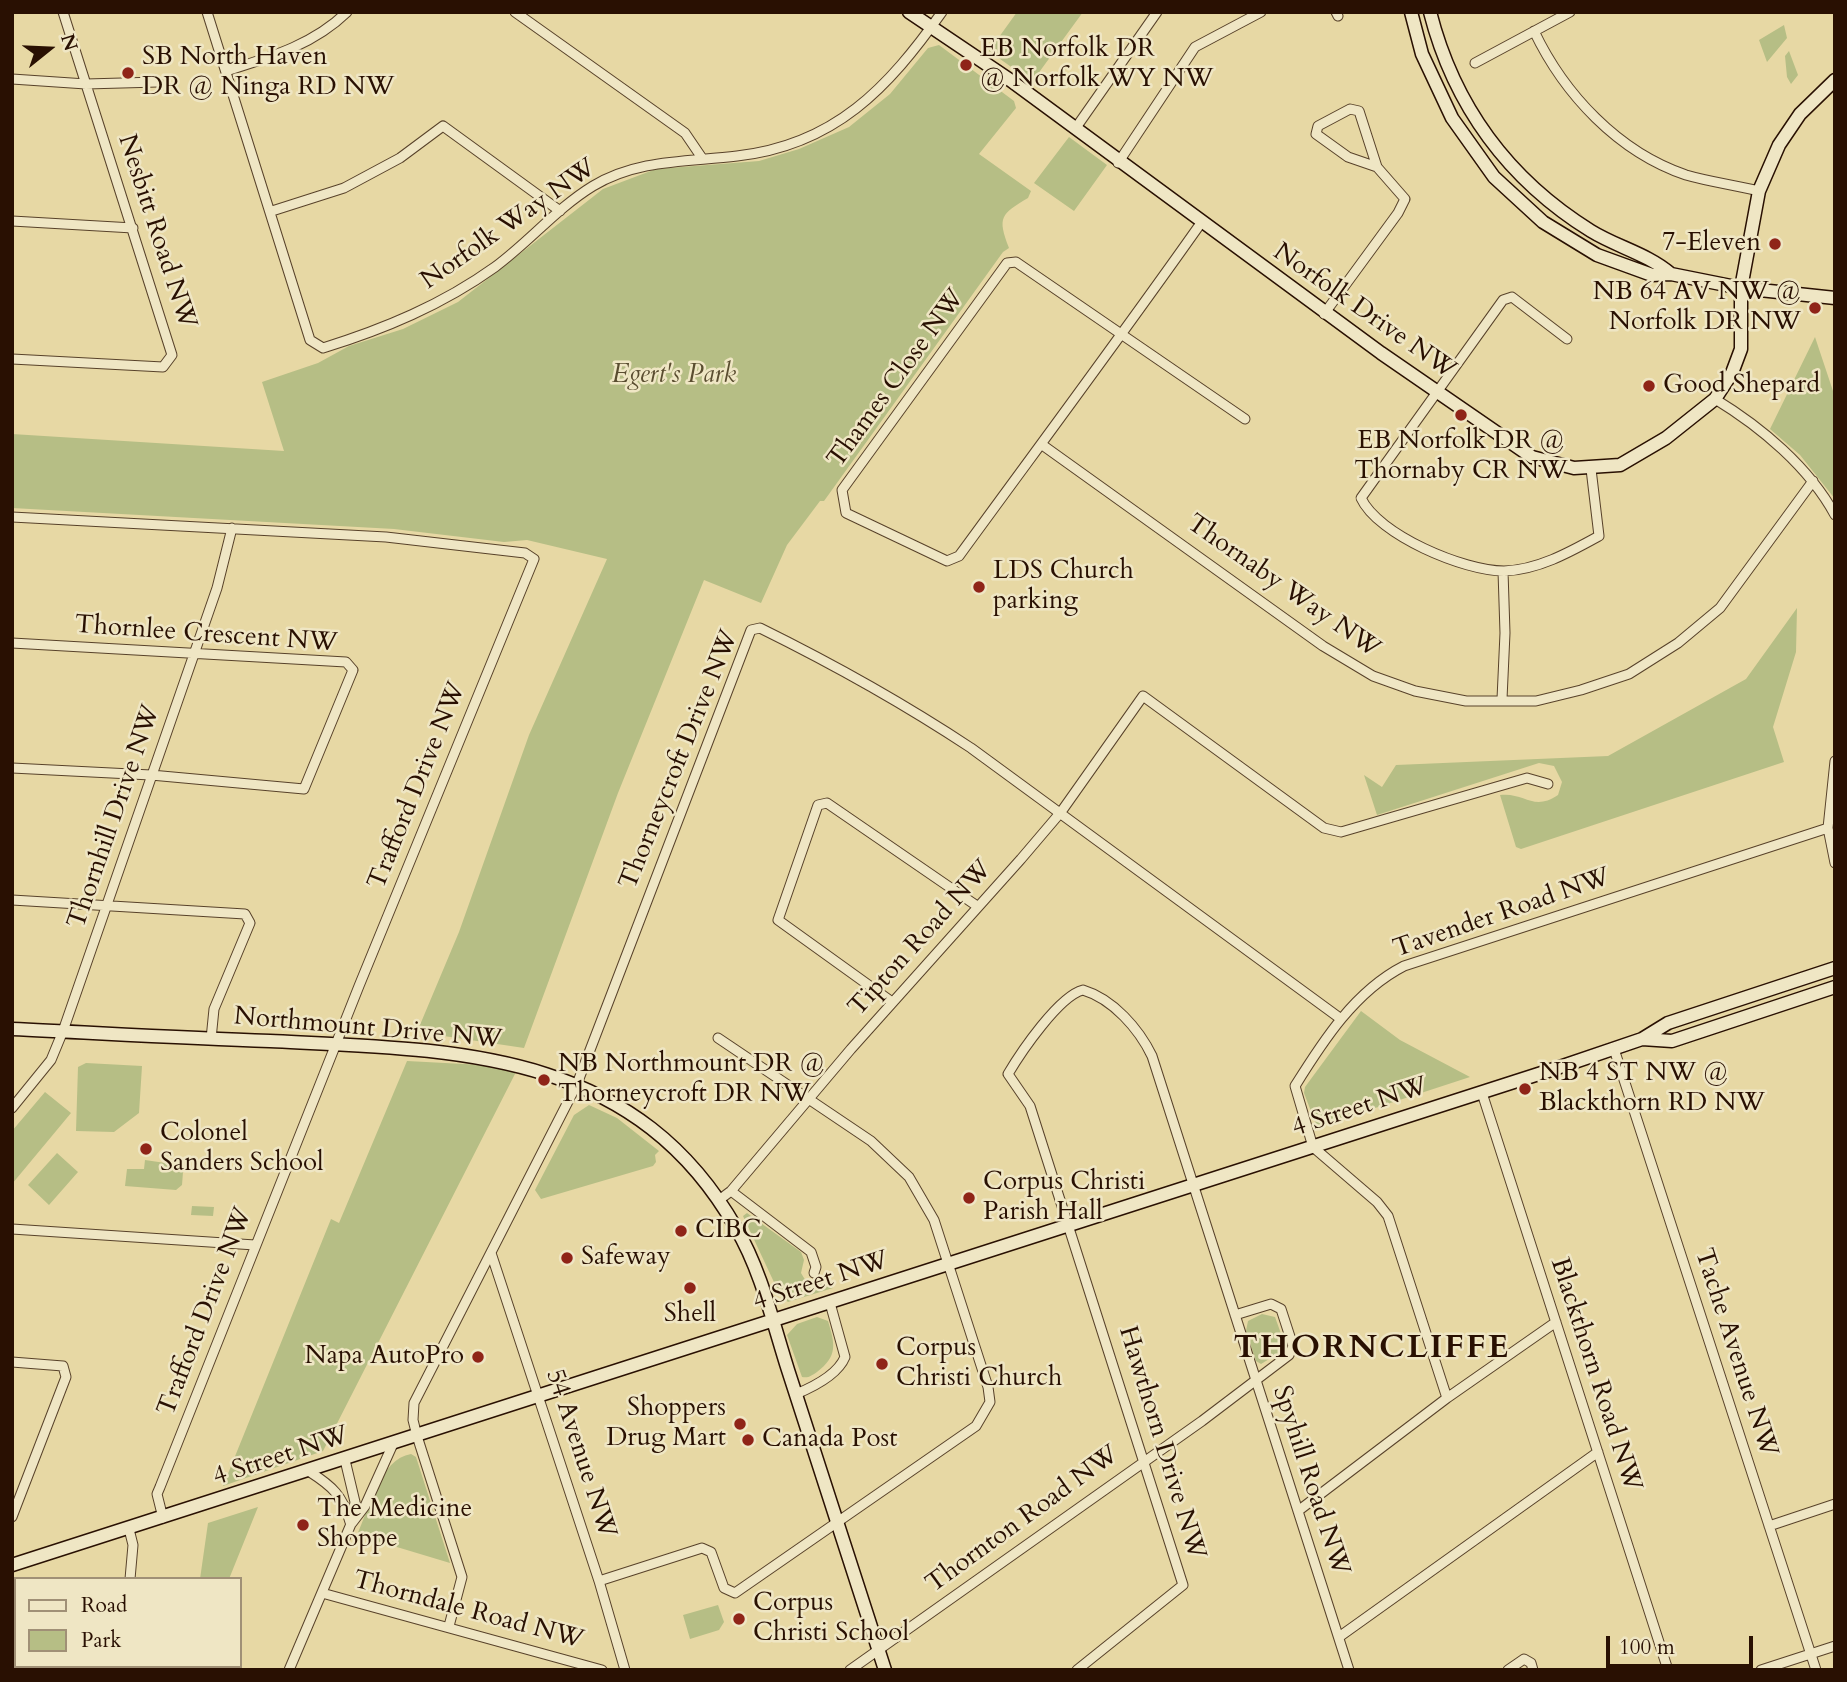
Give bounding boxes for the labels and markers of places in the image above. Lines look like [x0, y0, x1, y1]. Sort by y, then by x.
place label: EB Norfolk DR @ Norfolk WY NW [980, 34, 1213, 96]
place label: SB North Haven DR @ Ninga RD NW [142, 42, 394, 104]
marker: EB Norfolk DR @ Norfolk WY NW [958, 57, 974, 73]
marker: SB North Haven DR @ Ninga RD NW [120, 65, 136, 81]
place label: 7-Eleven [1662, 228, 1761, 260]
marker: 7-Eleven [1767, 236, 1783, 252]
place label: NB 64 AV NW @ Norfolk DR NW [1593, 277, 1801, 338]
marker: NB 64 AV NW @ Norfolk DR NW [1807, 300, 1823, 316]
place label: Good Shepard [1663, 370, 1820, 402]
marker: Good Shepard [1641, 378, 1657, 394]
marker: EB Norfolk DR @ Thornaby CR NW [1453, 407, 1469, 423]
place label: EB Norfolk DR @ Thornaby CR NW [1354, 426, 1568, 488]
place label: LDS Church parking [993, 556, 1134, 618]
marker: LDS Church parking [971, 579, 987, 595]
place label: NB Northmount DR @ Thorneycroft DR NW [558, 1049, 825, 1110]
place label: NB 4 ST NW @ Blackthorn RD NW [1539, 1058, 1765, 1120]
marker: NB Northmount DR @ Thorneycroft DR NW [536, 1072, 552, 1088]
marker: NB 4 ST NW @ Blackthorn RD NW [1517, 1081, 1533, 1097]
place label: Colonel Sanders School [160, 1118, 324, 1180]
marker: Colonel Sanders School [138, 1141, 154, 1157]
place label: Corpus Christi Parish Hall [983, 1167, 1145, 1228]
marker: Corpus Christi Parish Hall [961, 1190, 977, 1206]
place label: CIBC [695, 1215, 761, 1247]
marker: CIBC [673, 1223, 689, 1239]
place label: Safeway [581, 1242, 671, 1274]
marker: Safeway [559, 1250, 575, 1266]
marker: Shell [682, 1280, 698, 1296]
place label: Shell [664, 1299, 716, 1331]
place label: Corpus Christi Church [896, 1333, 1062, 1394]
place label: Napa AutoPro [305, 1341, 464, 1373]
marker: Napa AutoPro [470, 1349, 486, 1365]
marker: Corpus Christi Church [874, 1356, 890, 1372]
place label: Shoppers Drug Mart [606, 1393, 726, 1454]
marker: Shoppers Drug Mart [732, 1416, 748, 1432]
place label: Canada Post [762, 1424, 898, 1456]
marker: Canada Post [740, 1432, 756, 1448]
place label: The Medicine Shoppe [317, 1494, 472, 1556]
marker: The Medicine Shoppe [295, 1517, 311, 1533]
place label: Corpus Christi School [753, 1588, 909, 1650]
marker: Corpus Christi School [731, 1611, 747, 1627]

